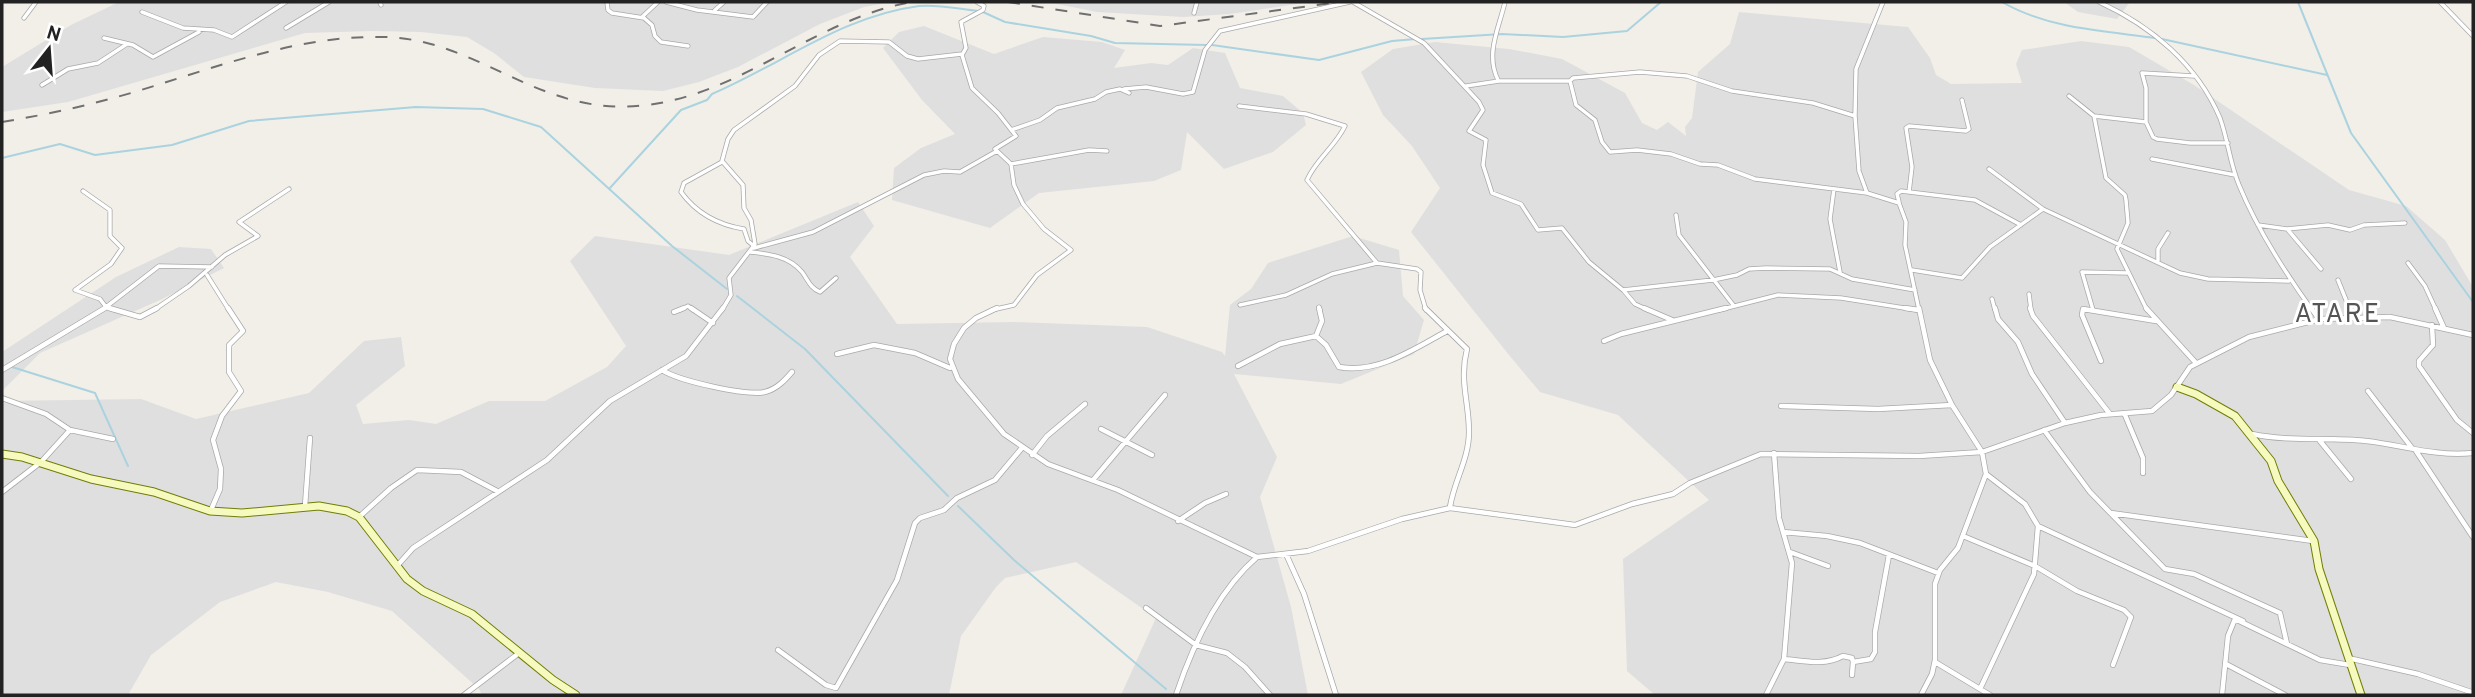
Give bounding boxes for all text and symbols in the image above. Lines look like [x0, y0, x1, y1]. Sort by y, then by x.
north arrow [14, 14, 84, 84]
text: N [43, 21, 63, 48]
district label: ATARE [2295, 299, 2381, 332]

